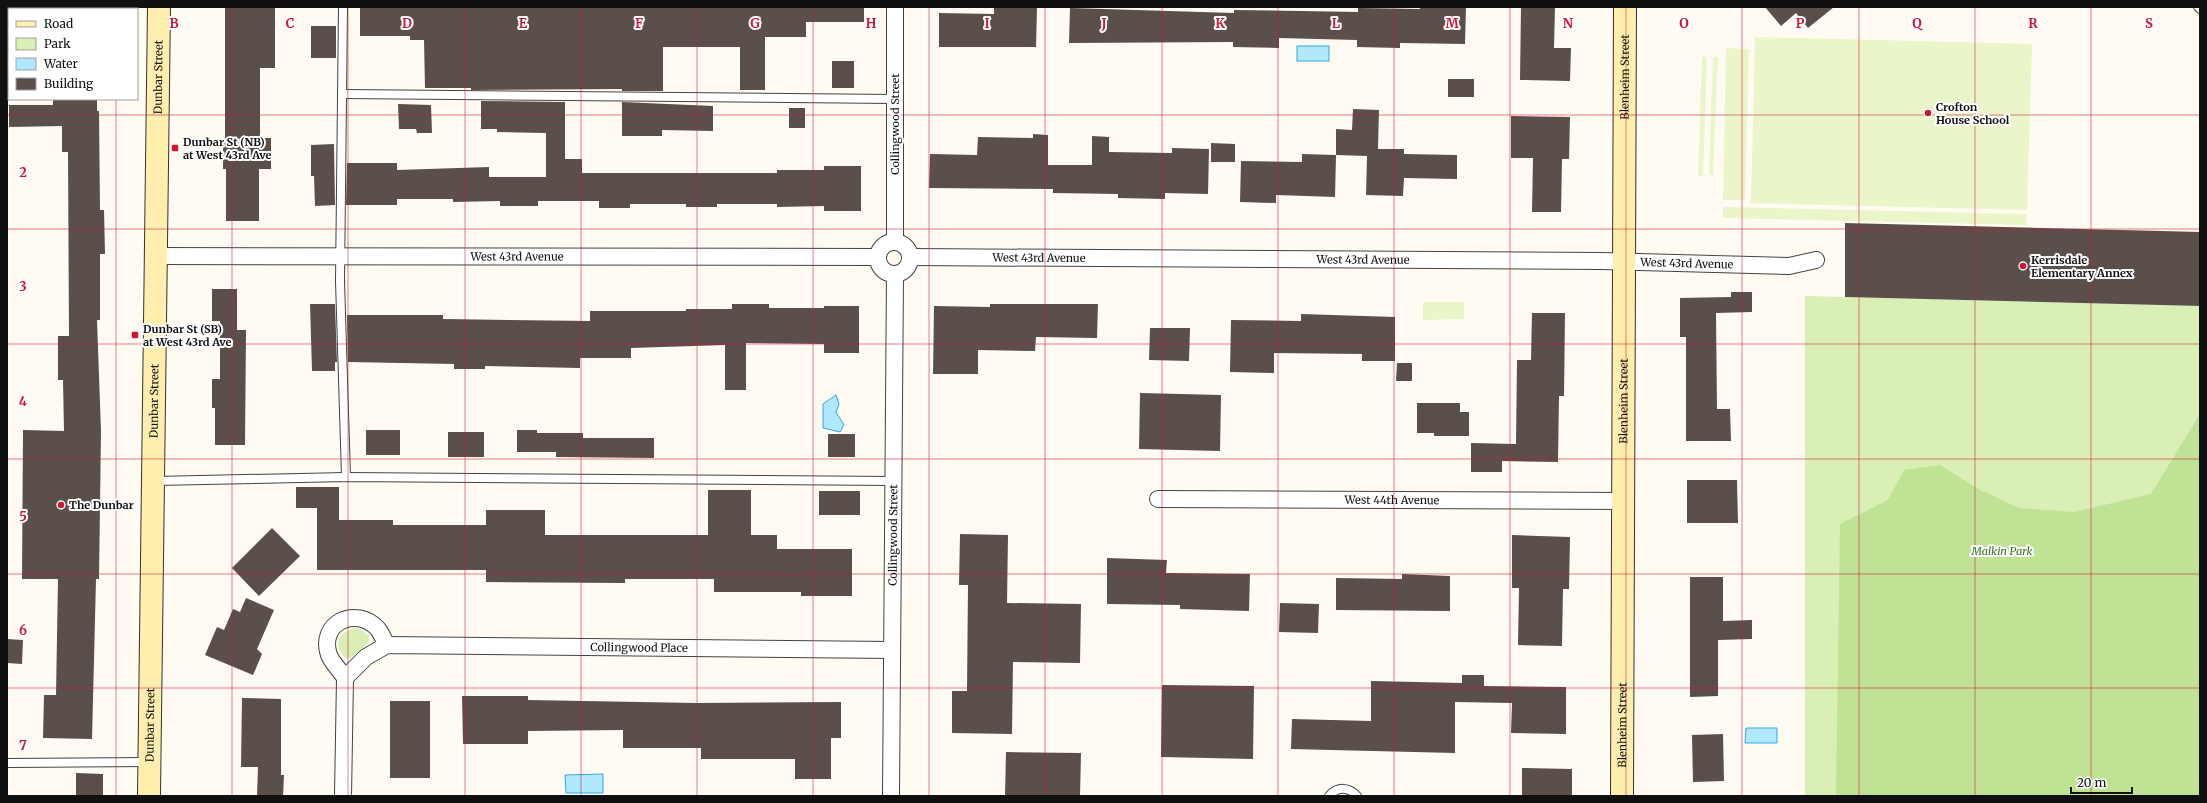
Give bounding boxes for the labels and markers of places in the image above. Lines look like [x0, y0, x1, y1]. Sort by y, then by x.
place label: Crofton House School [1936, 100, 2010, 127]
marker: Crofton House School [1923, 108, 1933, 118]
place label: Dunbar St (NB) at West 43rd Ave [183, 135, 272, 162]
marker: Dunbar St (NB) at West 43rd Ave [170, 143, 180, 153]
place label: Kerrisdale Elementary Annex [2031, 253, 2133, 280]
marker: Kerrisdale Elementary Annex [2018, 261, 2028, 271]
place label: Dunbar St (SB) at West 43rd Ave [143, 322, 232, 349]
marker: Dunbar St (SB) at West 43rd Ave [130, 330, 140, 340]
place label: The Dunbar [69, 498, 134, 512]
marker: The Dunbar [56, 500, 66, 510]

